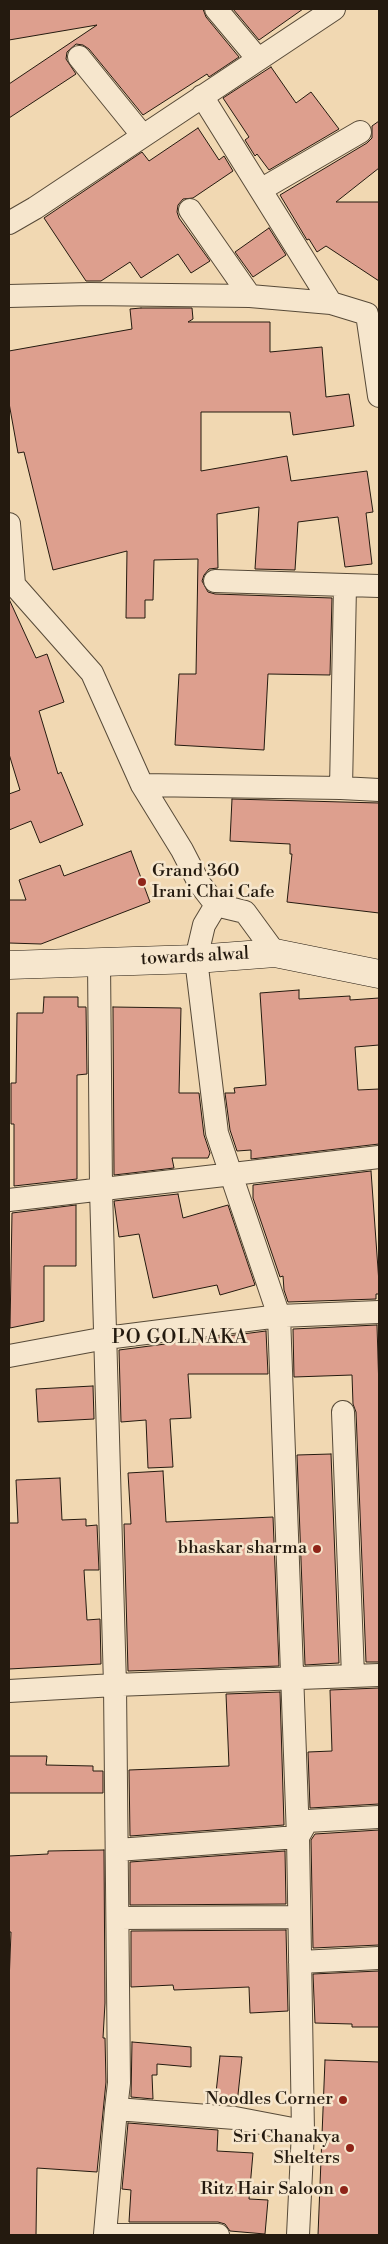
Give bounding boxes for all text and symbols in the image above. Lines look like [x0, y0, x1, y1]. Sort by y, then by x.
place label: Grand 360 Irani Chai Cafe [152, 861, 275, 904]
marker: Grand 360 Irani Chai Cafe [136, 876, 148, 888]
street label: towards alwal [140, 943, 250, 971]
district label: PO GOLNAKA [111, 1327, 249, 1349]
place label: bhaskar sharma [178, 1538, 307, 1560]
marker: bhaskar sharma [311, 1543, 323, 1555]
place label: Noodles Corner [205, 2089, 333, 2111]
marker: Noodles Corner [337, 2094, 349, 2106]
place label: Sri Chanakya Shelters [233, 2127, 340, 2170]
marker: Sri Chanakya Shelters [344, 2142, 356, 2154]
place label: Ritz Hair Saloon [200, 2179, 334, 2201]
marker: Ritz Hair Saloon [338, 2184, 350, 2196]

